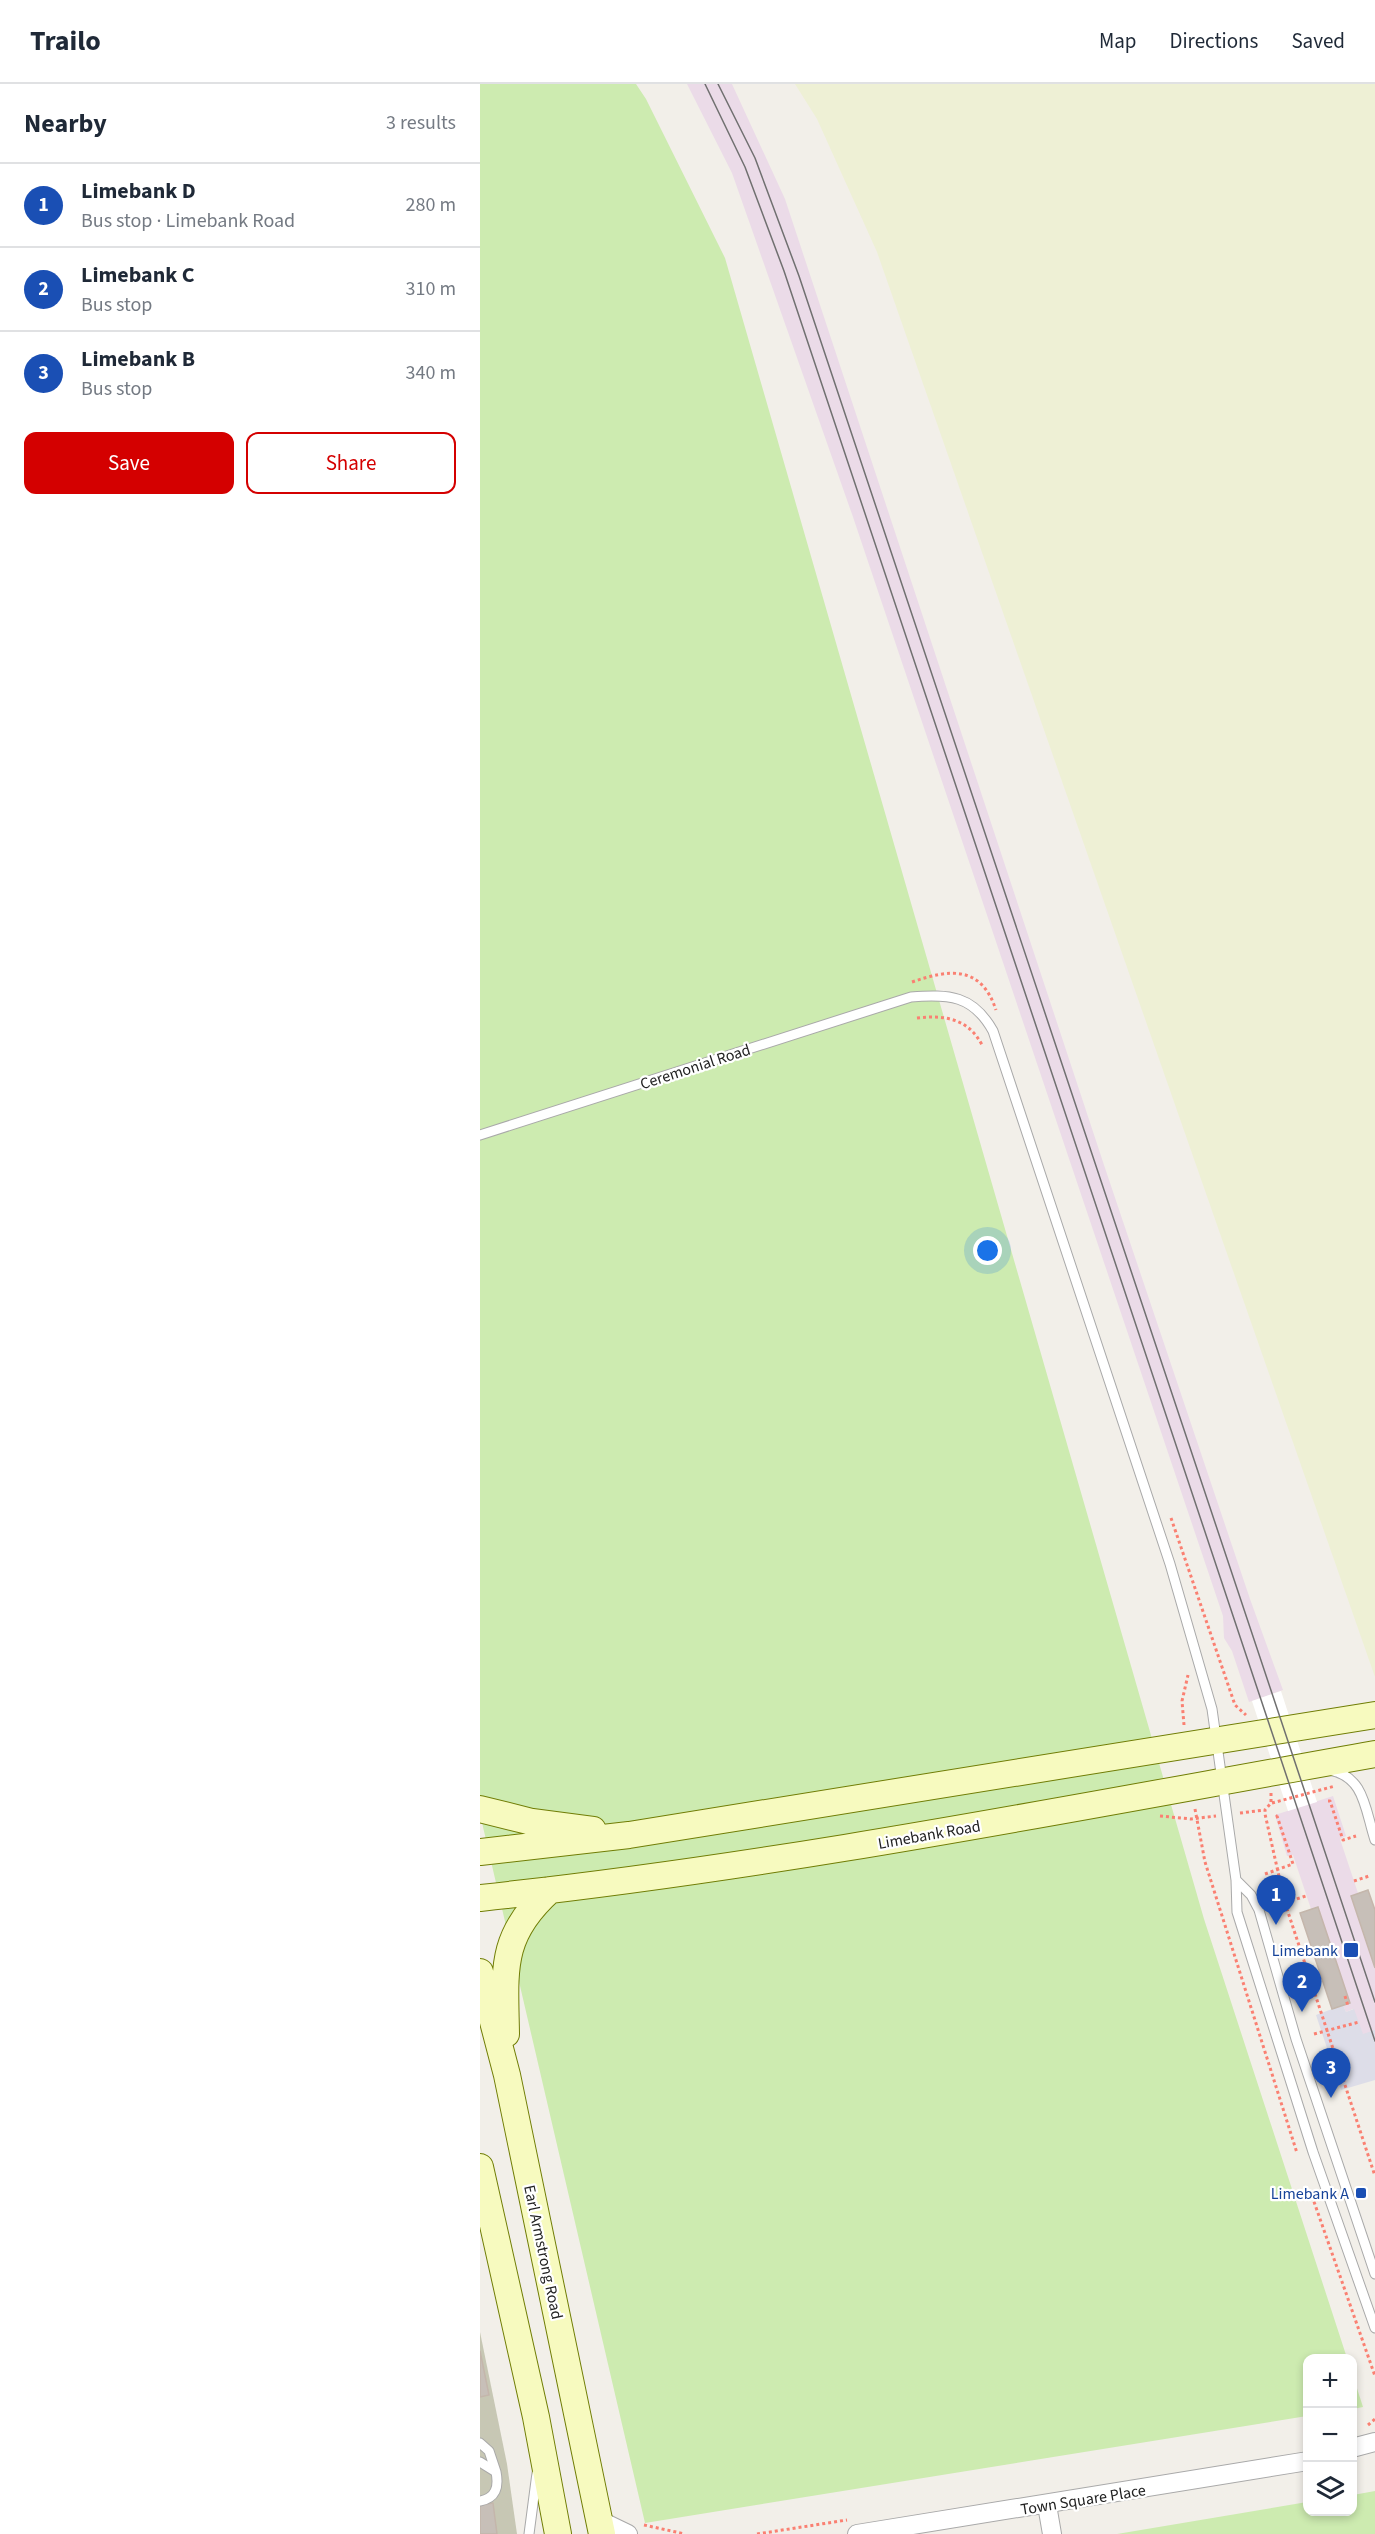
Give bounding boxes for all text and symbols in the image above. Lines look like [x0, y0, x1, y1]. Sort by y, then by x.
text: Trailo [30, 21, 101, 61]
text: Map [1099, 26, 1137, 56]
text: Directions [1170, 26, 1258, 56]
text: Saved [1291, 26, 1345, 56]
text: Nearby [24, 105, 107, 142]
text: 3 results [386, 109, 456, 137]
text: Limebank D [81, 175, 196, 207]
text: 1 [38, 191, 49, 219]
text: 280 m [406, 191, 456, 219]
text: Bus stop · Limebank Road [81, 207, 295, 235]
text: Limebank C [81, 259, 195, 291]
text: 2 [38, 275, 49, 303]
text: 310 m [406, 275, 456, 303]
text: Bus stop [81, 291, 152, 319]
text: Limebank B [81, 343, 195, 375]
text: 3 [38, 359, 49, 387]
text: 340 m [406, 359, 456, 387]
text: Bus stop [81, 375, 152, 403]
button: Save [24, 432, 234, 494]
button: Share [246, 432, 456, 494]
street label: Ceremonial Road [637, 1039, 753, 1095]
your location [973, 1236, 1002, 1265]
street label: Limebank Road [876, 1815, 982, 1855]
pin: 1 [1256, 1876, 1296, 1925]
place label: Limebank [1272, 1940, 1338, 1962]
marker: Limebank [1342, 1941, 1360, 1959]
pin: 2 [1282, 1962, 1322, 2012]
pin: 3 [1312, 2048, 1350, 2098]
street label: Earl Armstrong Road [518, 2183, 568, 2322]
place label: Limebank A [1271, 2183, 1349, 2205]
marker: Limebank A [1354, 2186, 1368, 2200]
map controls [1303, 2354, 1357, 2516]
button: + [1303, 2354, 1357, 2408]
button: − [1303, 2408, 1357, 2462]
button: layers [1303, 2462, 1357, 2516]
street label: Town Square Place [1019, 2479, 1147, 2521]

